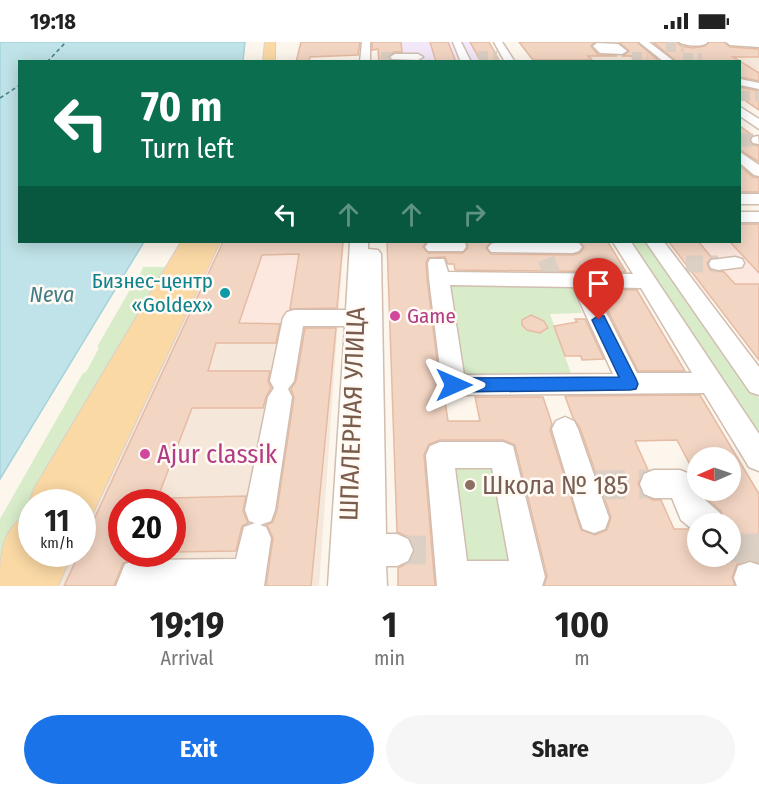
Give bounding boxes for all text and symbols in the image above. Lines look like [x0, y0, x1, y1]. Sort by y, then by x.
text: 19:18 [30, 8, 76, 35]
text: 70 m [141, 82, 222, 132]
icon: left [42, 84, 120, 162]
text: Turn left [141, 133, 234, 165]
icon: left [269, 198, 302, 231]
icon: ahead [332, 198, 365, 231]
icon: ahead [395, 198, 428, 231]
icon: right [458, 198, 491, 231]
pin [573, 258, 624, 320]
icon: arrive [582, 267, 615, 300]
place label: Бизнес-центр «Goldex» [92, 268, 213, 318]
water label: Neva [30, 281, 74, 308]
marker: Бизнес-центр «Goldex» [218, 286, 232, 300]
place label: Game [407, 303, 456, 329]
street label: ШПАЛЕРНАЯ УЛИЦА [333, 306, 372, 522]
marker: Game [388, 309, 402, 323]
position arrow [422, 353, 486, 417]
place label: Ajur classik [157, 439, 278, 470]
marker: Ajur classik [138, 447, 152, 461]
north arrow [687, 447, 741, 501]
map controls [687, 447, 741, 567]
place label: Школа № 185 [482, 470, 628, 501]
marker: Школа № 185 [463, 478, 477, 492]
speed limit sign: 20 [108, 489, 186, 567]
text: 11 [45, 503, 69, 539]
button: search [687, 513, 741, 567]
text: km/h [40, 534, 74, 552]
text: 19:19 [150, 603, 224, 647]
text: 1 [382, 603, 397, 647]
text: 100 [555, 603, 609, 647]
text: Arrival [161, 646, 214, 670]
text: min [374, 646, 405, 670]
text: m [574, 646, 590, 670]
button: Exit [24, 715, 374, 784]
button: Share [386, 715, 735, 784]

